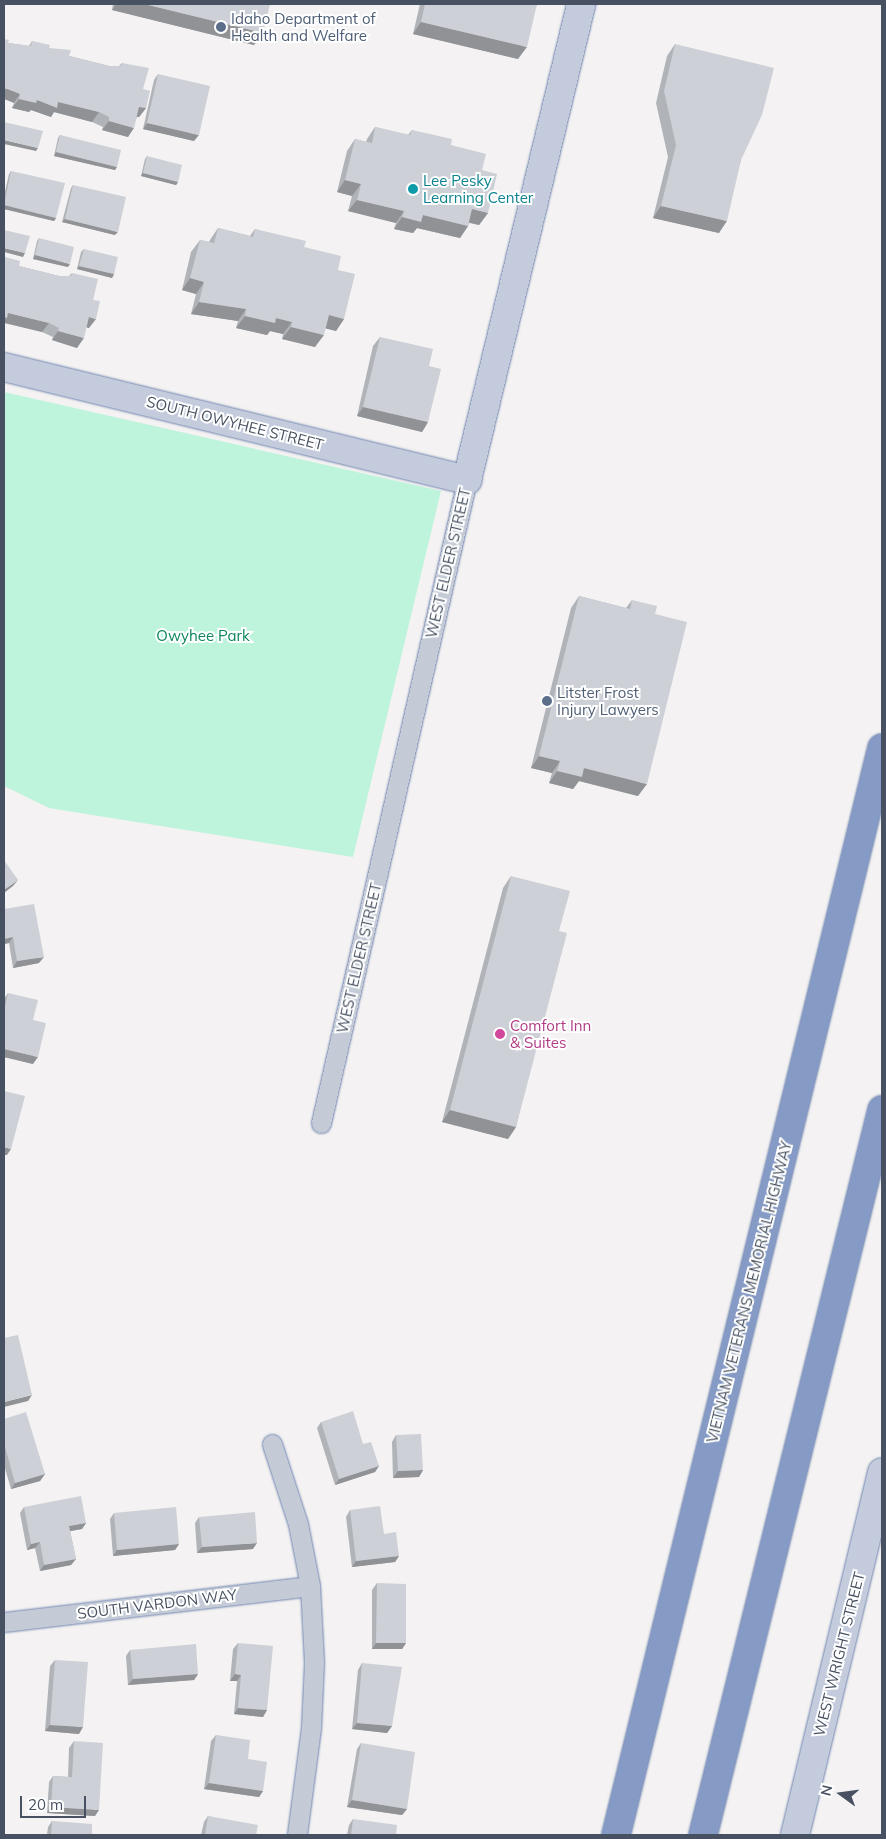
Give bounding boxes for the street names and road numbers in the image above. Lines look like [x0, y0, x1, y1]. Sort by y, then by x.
street label: SOUTH OWYHEE STREET [145, 392, 325, 454]
street label: WEST ELDER STREET [422, 486, 474, 640]
street label: WEST ELDER STREET [333, 881, 385, 1035]
street label: VIETNAM VETERANS MEMORIAL HIGHWAY [703, 1139, 795, 1445]
street label: WEST WRIGHT STREET [810, 1570, 868, 1738]
street label: SOUTH VARDON WAY [76, 1585, 238, 1623]

